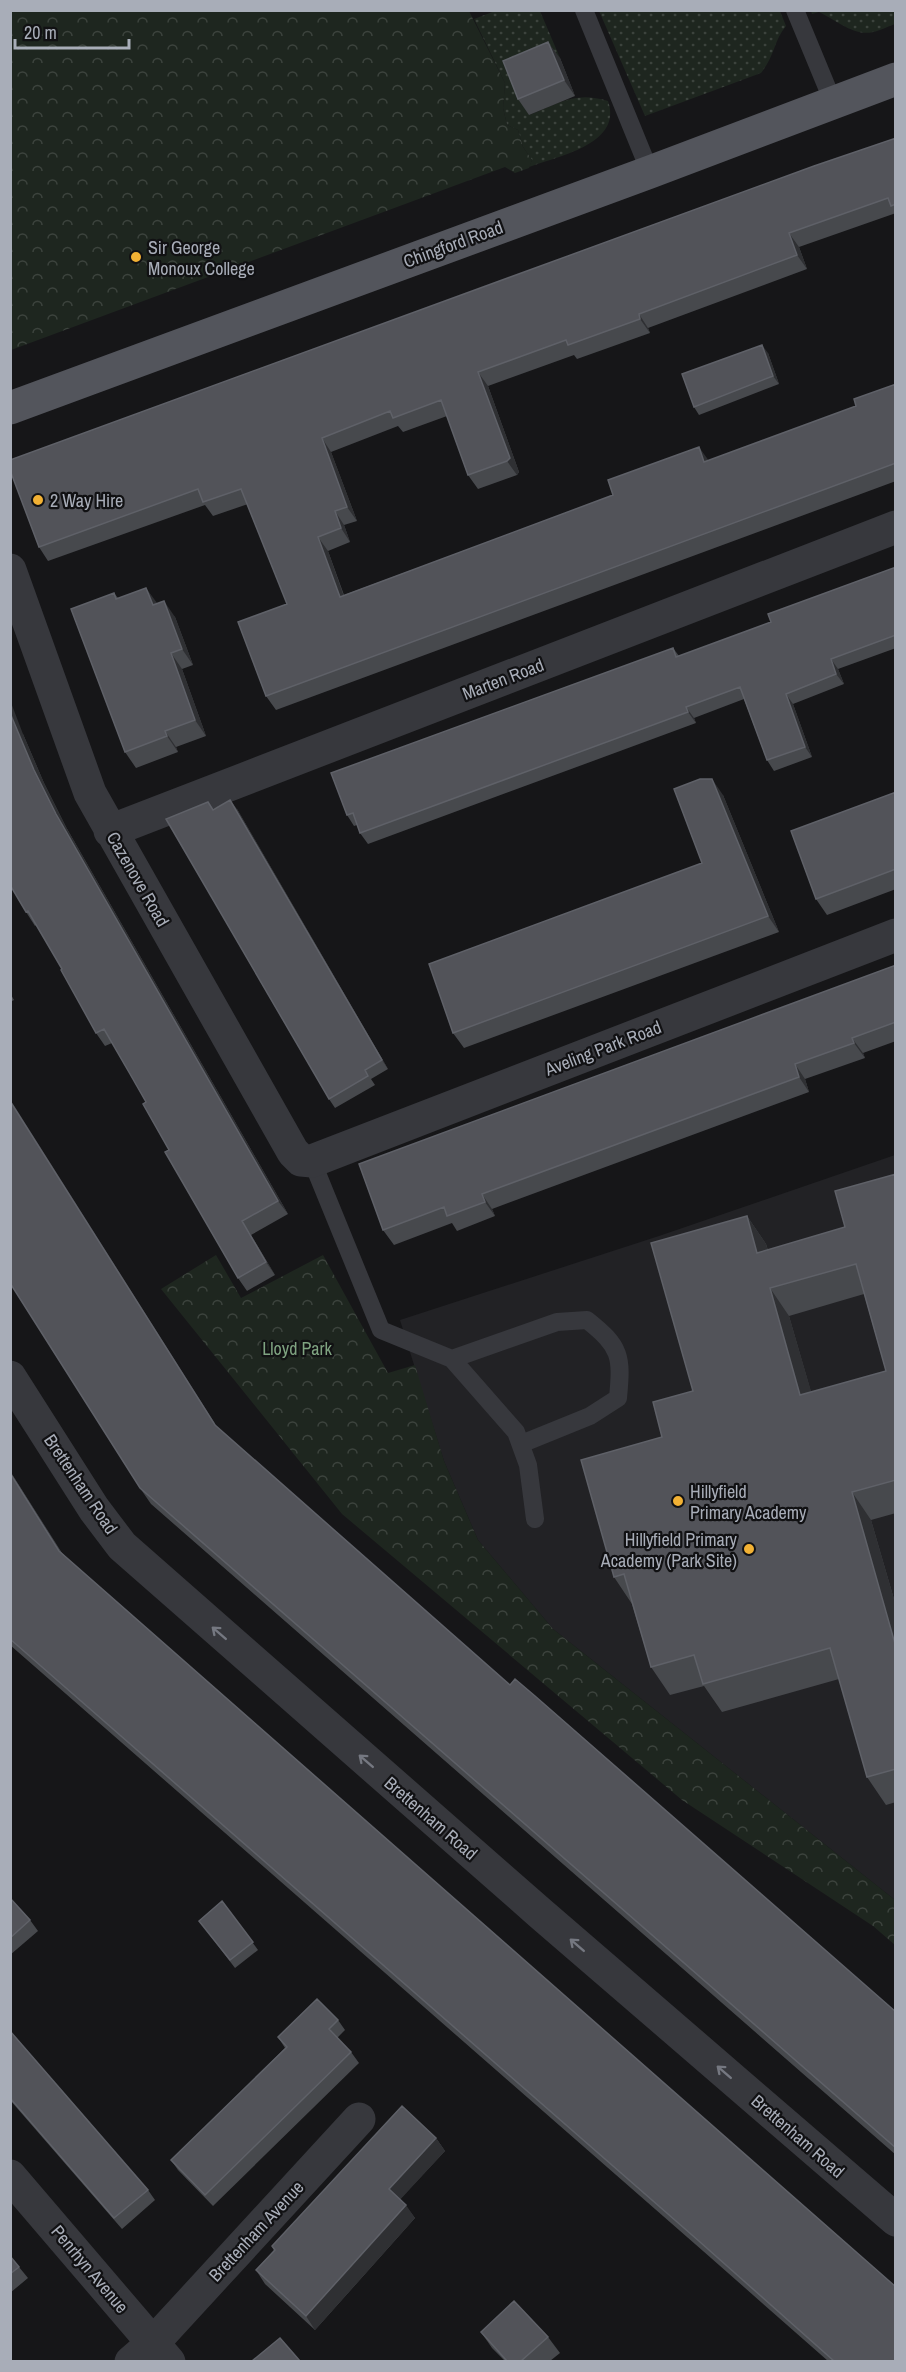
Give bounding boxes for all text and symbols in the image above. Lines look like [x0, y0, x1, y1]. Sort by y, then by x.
scale bar [15, 12, 129, 50]
text: 20 m [24, 20, 57, 45]
street label: Chingford Road [400, 214, 506, 274]
place label: Sir George Monoux College [148, 235, 255, 281]
marker: Sir George Monoux College [129, 250, 143, 264]
place label: 2 Way Hire [50, 488, 123, 513]
marker: 2 Way Hire [31, 493, 45, 507]
street label: Marten Road [459, 652, 547, 706]
street label: Cazenove Road [101, 827, 175, 931]
street label: Aveling Park Road [540, 1014, 665, 1082]
park label: Lloyd Park [262, 1336, 332, 1361]
street label: Brettenham Road [38, 1429, 124, 1539]
place label: Hillyfield Primary Academy [690, 1479, 807, 1525]
marker: Hillyfield Primary Academy [671, 1494, 685, 1508]
place label: Hillyfield Primary Academy (Park Site) [600, 1527, 738, 1573]
marker: Hillyfield Primary Academy (Park Site) [742, 1542, 756, 1556]
one-way arrow [212, 1626, 227, 1640]
one-way arrow [359, 1754, 374, 1768]
street label: Brettenham Road [379, 1771, 483, 1865]
one-way arrow [569, 1938, 585, 1951]
one-way arrow [717, 2065, 732, 2079]
street label: Brettenham Road [746, 2089, 850, 2183]
street label: Brettenham Avenue [203, 2175, 309, 2287]
street label: Penrhyn Avenue [46, 2220, 134, 2318]

